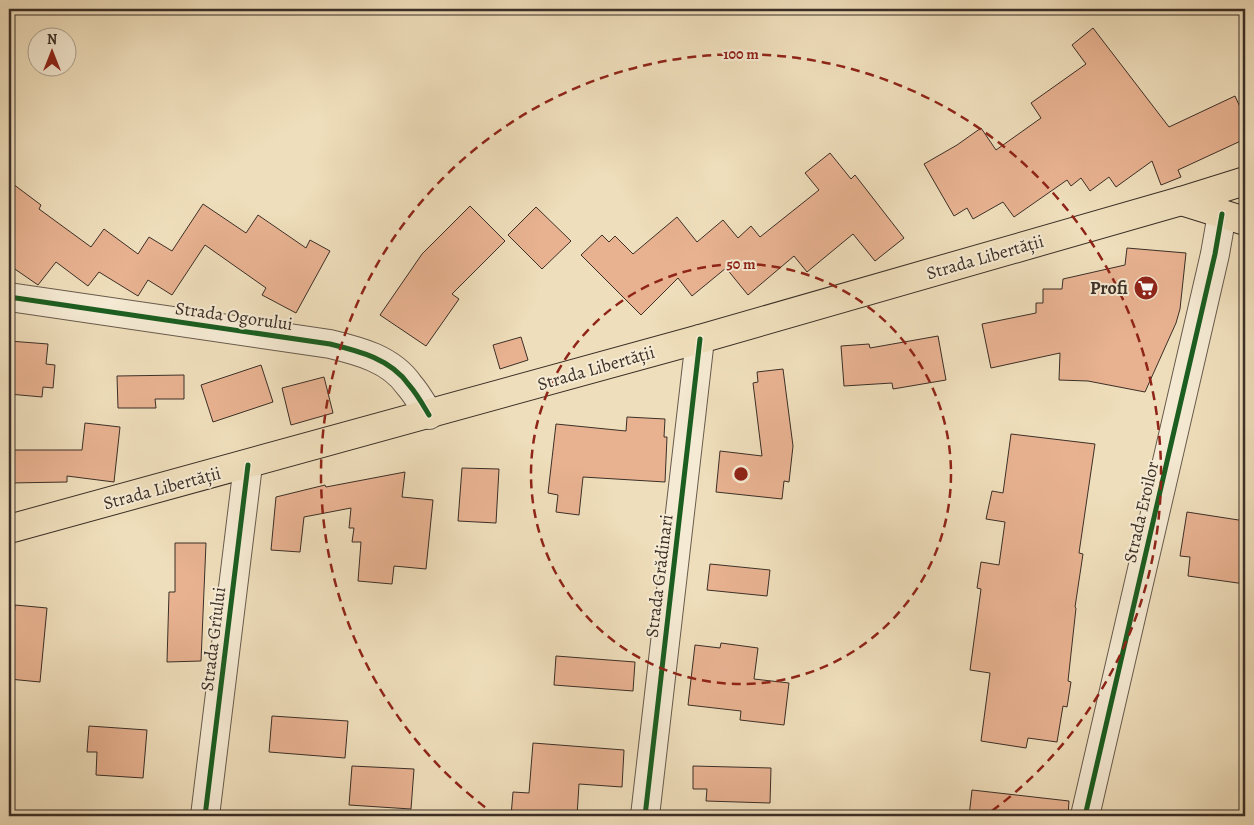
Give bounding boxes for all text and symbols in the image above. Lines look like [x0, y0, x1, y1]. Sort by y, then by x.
north arrow [28, 28, 78, 78]
text: N [47, 30, 57, 49]
text: 100 m [723, 44, 759, 64]
street label: Strada Libertății [924, 229, 1046, 285]
text: 50 m [726, 254, 756, 274]
supermarket icon: Profi [1133, 275, 1159, 301]
place label: Profi [1090, 276, 1128, 300]
street label: Strada Ogorului [174, 296, 294, 336]
street label: Strada Libertății [535, 340, 657, 396]
street label: Strada Eroilor [1118, 459, 1164, 565]
street label: Strada Libertății [100, 461, 224, 515]
centre of rings [732, 465, 750, 483]
street label: Strada Grădinari [640, 513, 678, 639]
street label: Strada Grîului [195, 586, 231, 692]

